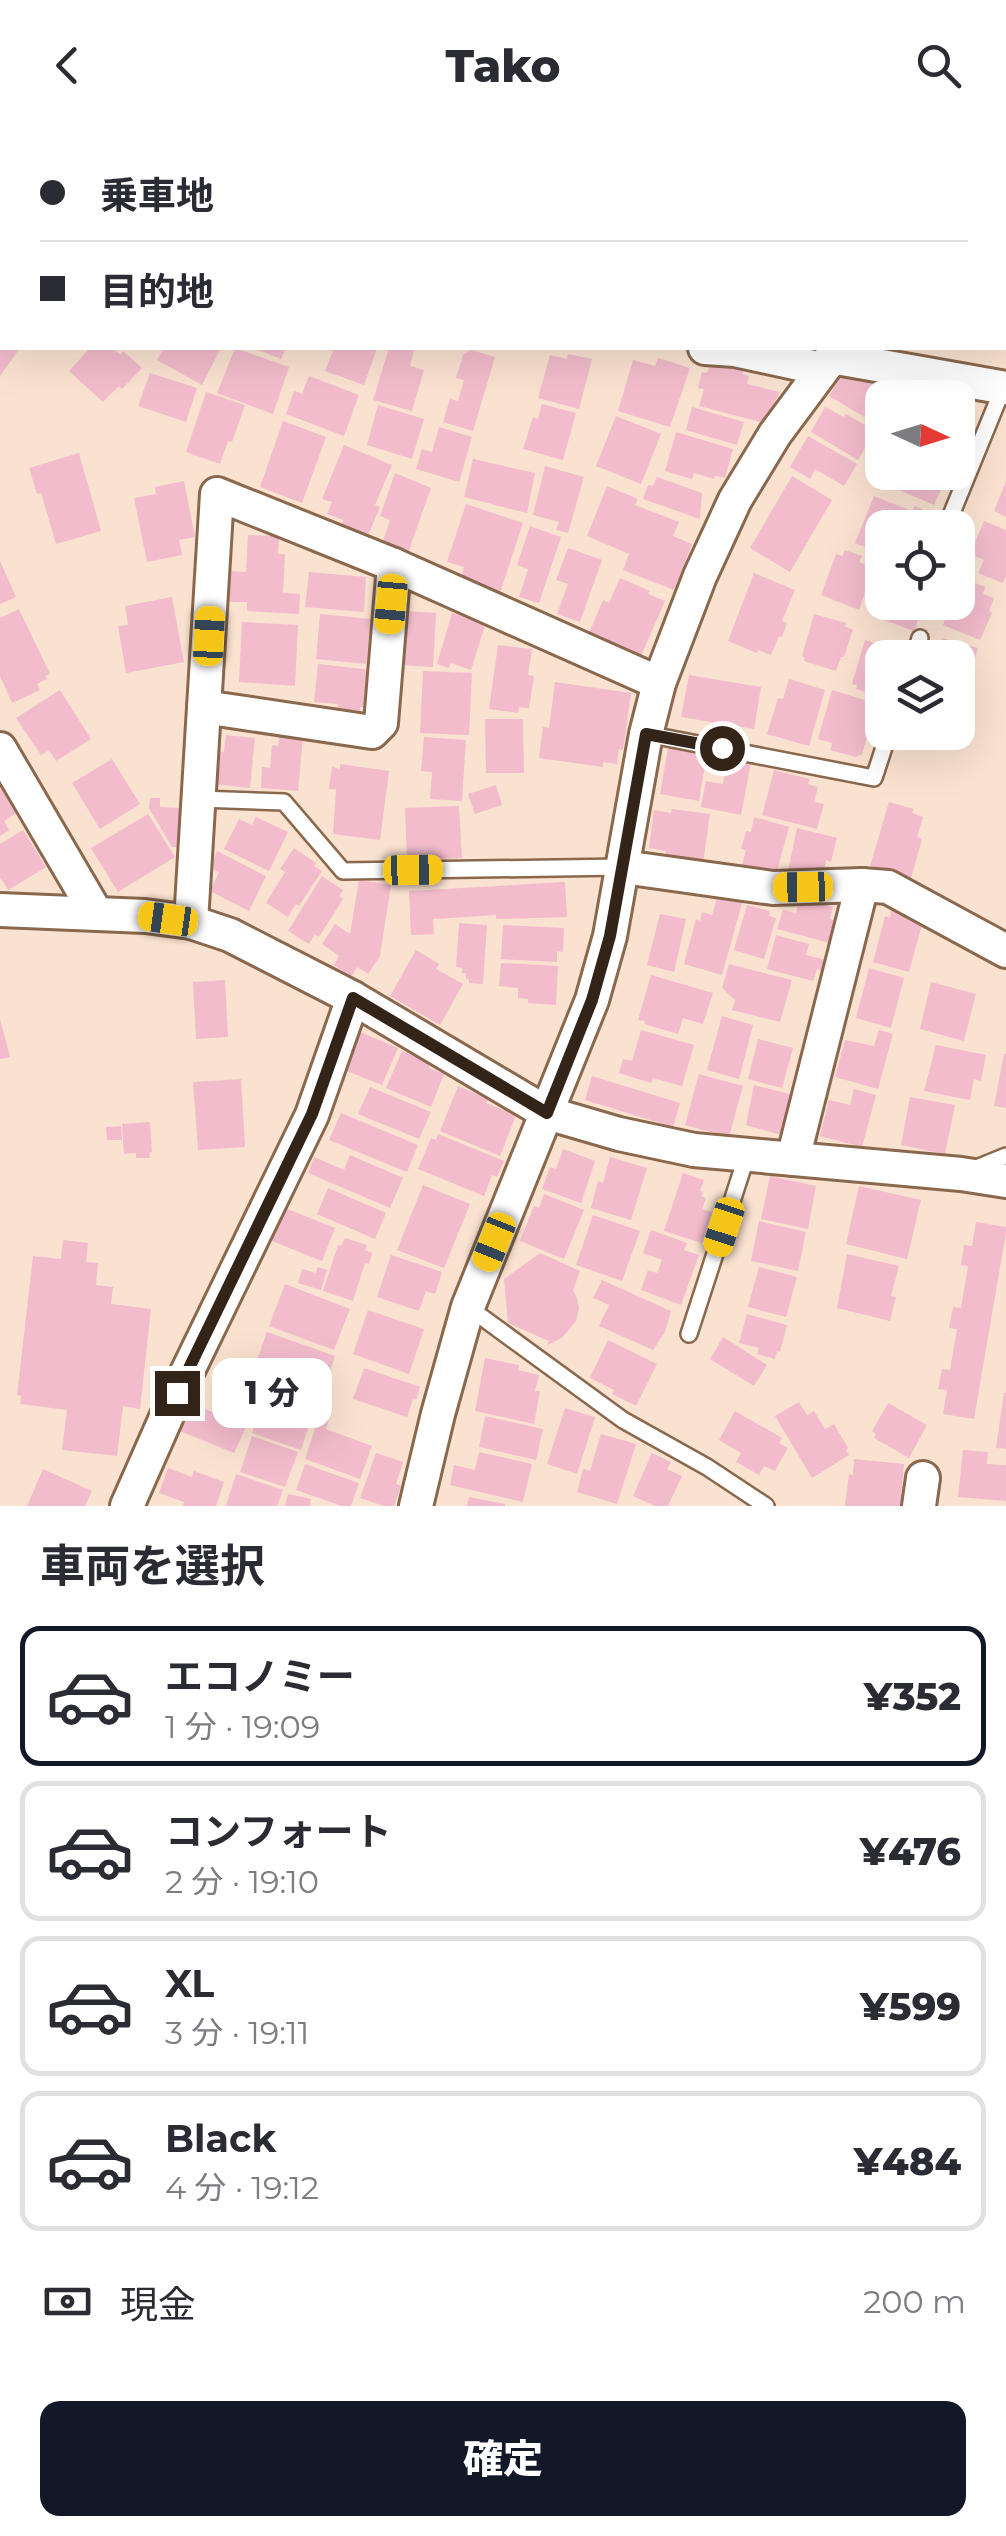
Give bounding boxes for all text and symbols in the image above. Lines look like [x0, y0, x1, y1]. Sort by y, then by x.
icon: back [40, 38, 95, 93]
text: Tako [445, 38, 561, 93]
icon: search [911, 38, 966, 93]
text: 乗車地 [100, 172, 214, 219]
text: 目的地 [100, 268, 214, 315]
north arrow [865, 380, 975, 490]
map controls [865, 380, 975, 750]
button: locate [865, 510, 975, 620]
car [373, 573, 409, 635]
car [192, 605, 226, 667]
button: layers [865, 640, 975, 750]
route start [700, 726, 745, 771]
car [383, 854, 443, 886]
car [773, 871, 833, 903]
car [136, 900, 200, 938]
car [700, 1194, 748, 1260]
car [469, 1209, 519, 1275]
callout: 1 分 [212, 1358, 332, 1428]
route end [155, 1371, 200, 1416]
text: 1 分 [245, 1373, 299, 1412]
text: 車両を選択 [40, 1538, 265, 1593]
icon: car [45, 1651, 135, 1741]
text: エコノミー [165, 1653, 355, 1700]
text: ¥352 [864, 1673, 961, 1720]
text: 1 分 · 19:09 [165, 1707, 320, 1746]
icon: car [45, 1806, 135, 1896]
text: コンフォート [165, 1808, 392, 1855]
text: ¥476 [860, 1828, 961, 1875]
text: 2 分 · 19:10 [165, 1862, 319, 1901]
text: XL [165, 1960, 214, 2007]
icon: car [45, 1961, 135, 2051]
text: ¥599 [860, 1983, 961, 2030]
text: 3 分 · 19:11 [165, 2013, 309, 2052]
text: Black [165, 2115, 276, 2162]
icon: car [45, 2116, 135, 2206]
text: ¥484 [854, 2138, 961, 2185]
text: 4 分 · 19:12 [165, 2168, 319, 2207]
icon: cash [40, 2274, 95, 2329]
text: 現金 [120, 2281, 196, 2328]
text: 200 m [863, 2282, 966, 2321]
button: 確定 [40, 2401, 966, 2516]

